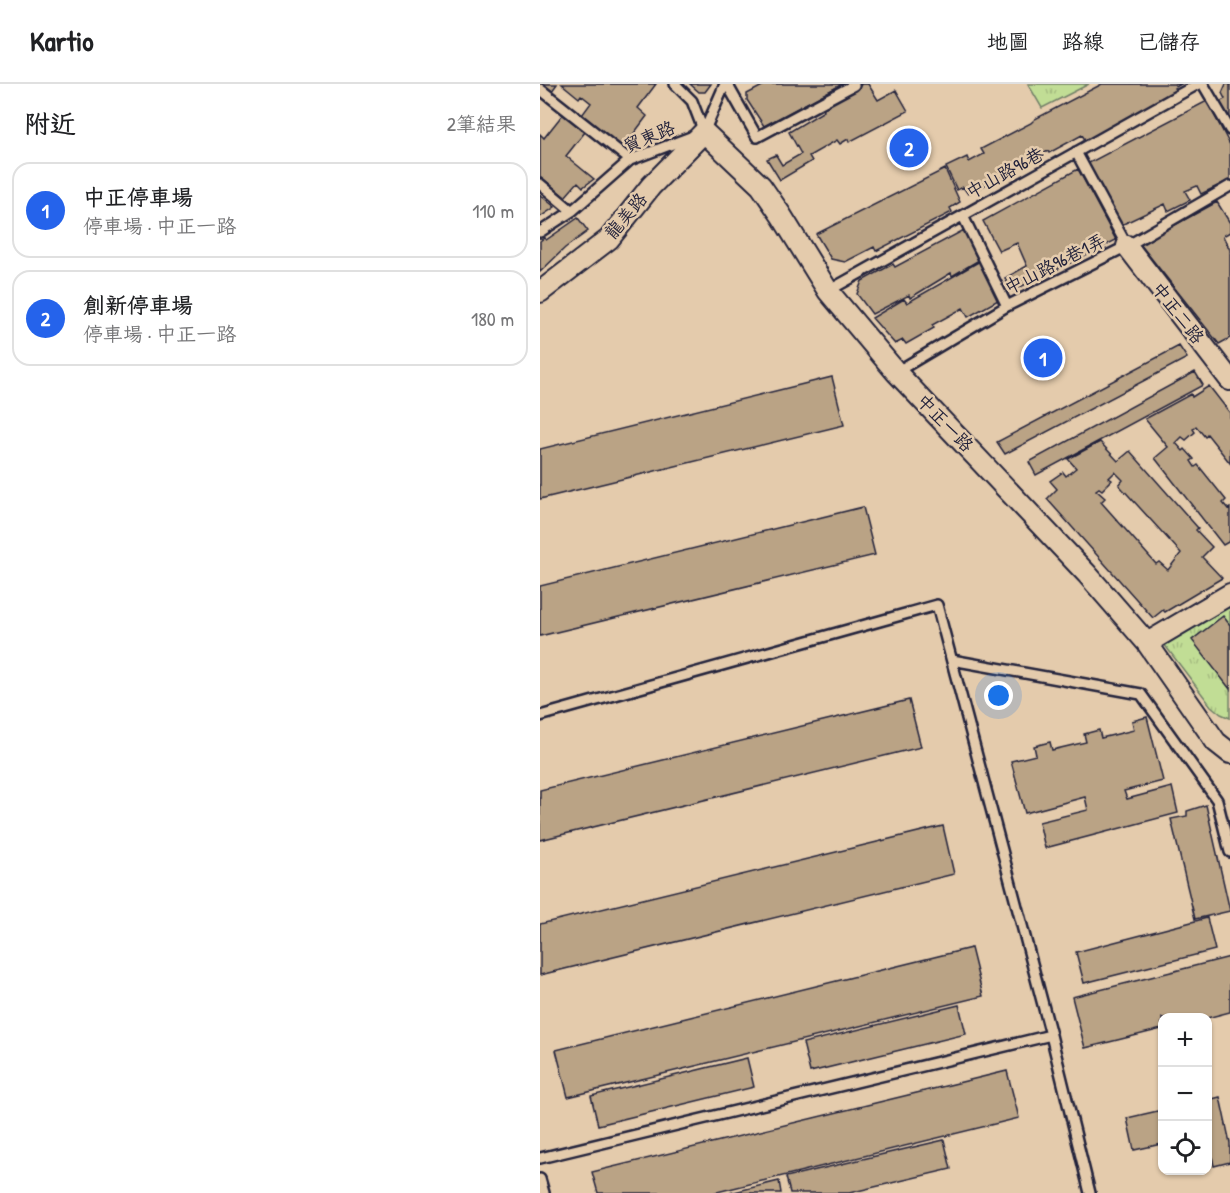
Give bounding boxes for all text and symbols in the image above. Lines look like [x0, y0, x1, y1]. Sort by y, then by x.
text: Kartio [30, 22, 94, 60]
text: 地圖 [987, 27, 1029, 56]
text: 路線 [1062, 27, 1104, 56]
text: 已儲存 [1137, 27, 1200, 56]
text: 附近 [24, 106, 76, 141]
text: 2筆結果 [447, 110, 516, 137]
street label: 貿東路 [619, 114, 679, 159]
pin: 2 [890, 126, 928, 170]
street label: 中山路96巷 [961, 141, 1048, 204]
text: 中正停車場 [83, 182, 193, 212]
street label: 龍美路 [599, 187, 653, 244]
text: 1 [42, 197, 49, 224]
text: 110 m [472, 197, 514, 224]
text: 停車場 · 中正一路 [83, 212, 236, 239]
street label: 中山路96巷1弄 [1000, 227, 1110, 300]
street label: 中正二路 [1146, 277, 1210, 349]
text: 創新停車場 [83, 290, 193, 320]
text: 2 [41, 305, 50, 332]
text: 180 m [471, 305, 514, 332]
text: 停車場 · 中正一路 [83, 320, 236, 347]
pin: 1 [1024, 336, 1062, 380]
street label: 中正一路 [911, 388, 979, 457]
your location [984, 681, 1013, 710]
map controls [1158, 1013, 1212, 1175]
button: + [1158, 1013, 1212, 1067]
button: − [1158, 1067, 1212, 1121]
button: locate [1158, 1121, 1212, 1175]

